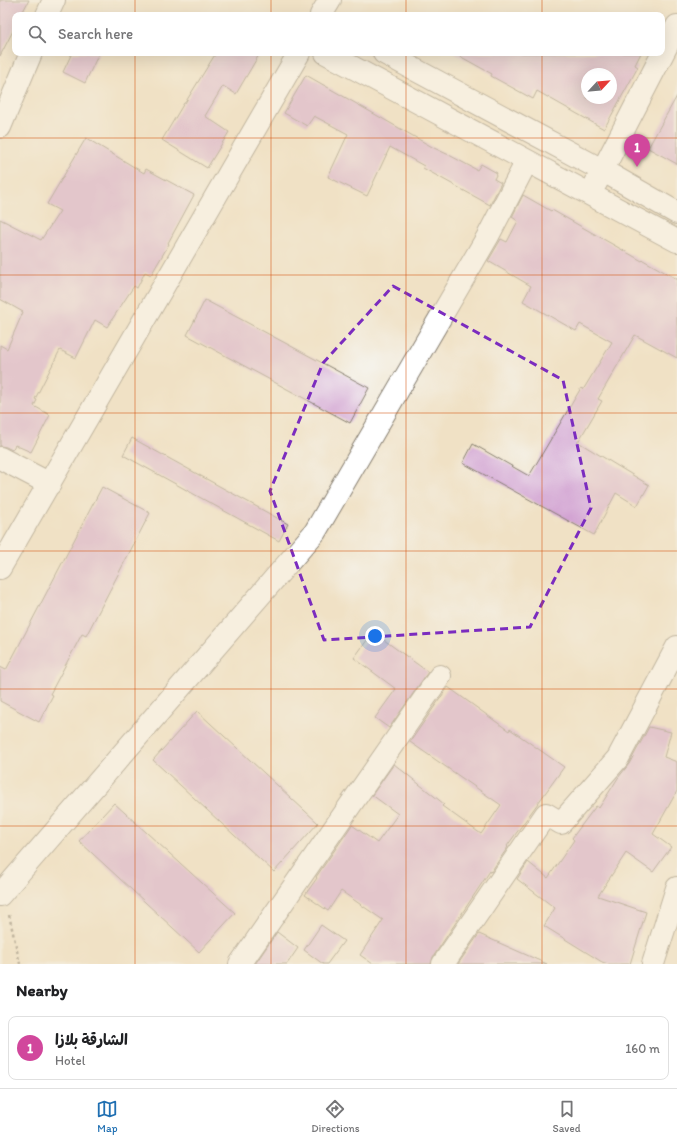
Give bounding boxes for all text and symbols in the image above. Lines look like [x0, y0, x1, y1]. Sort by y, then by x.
search box [12, 12, 665, 56]
icon: search [26, 23, 48, 45]
text: Search here [58, 25, 133, 43]
north arrow [581, 68, 617, 104]
pin: 1 [624, 134, 650, 167]
your location [365, 626, 385, 646]
text: Nearby [16, 980, 68, 1000]
text: الشارقة بلازا [55, 1031, 128, 1049]
text: 1 [27, 1041, 33, 1056]
text: 160 m [625, 1041, 660, 1056]
text: Hotel [55, 1053, 85, 1068]
tab: Map [96, 1098, 118, 1135]
tab: Directions [311, 1098, 360, 1135]
tab: Saved [552, 1098, 581, 1135]

